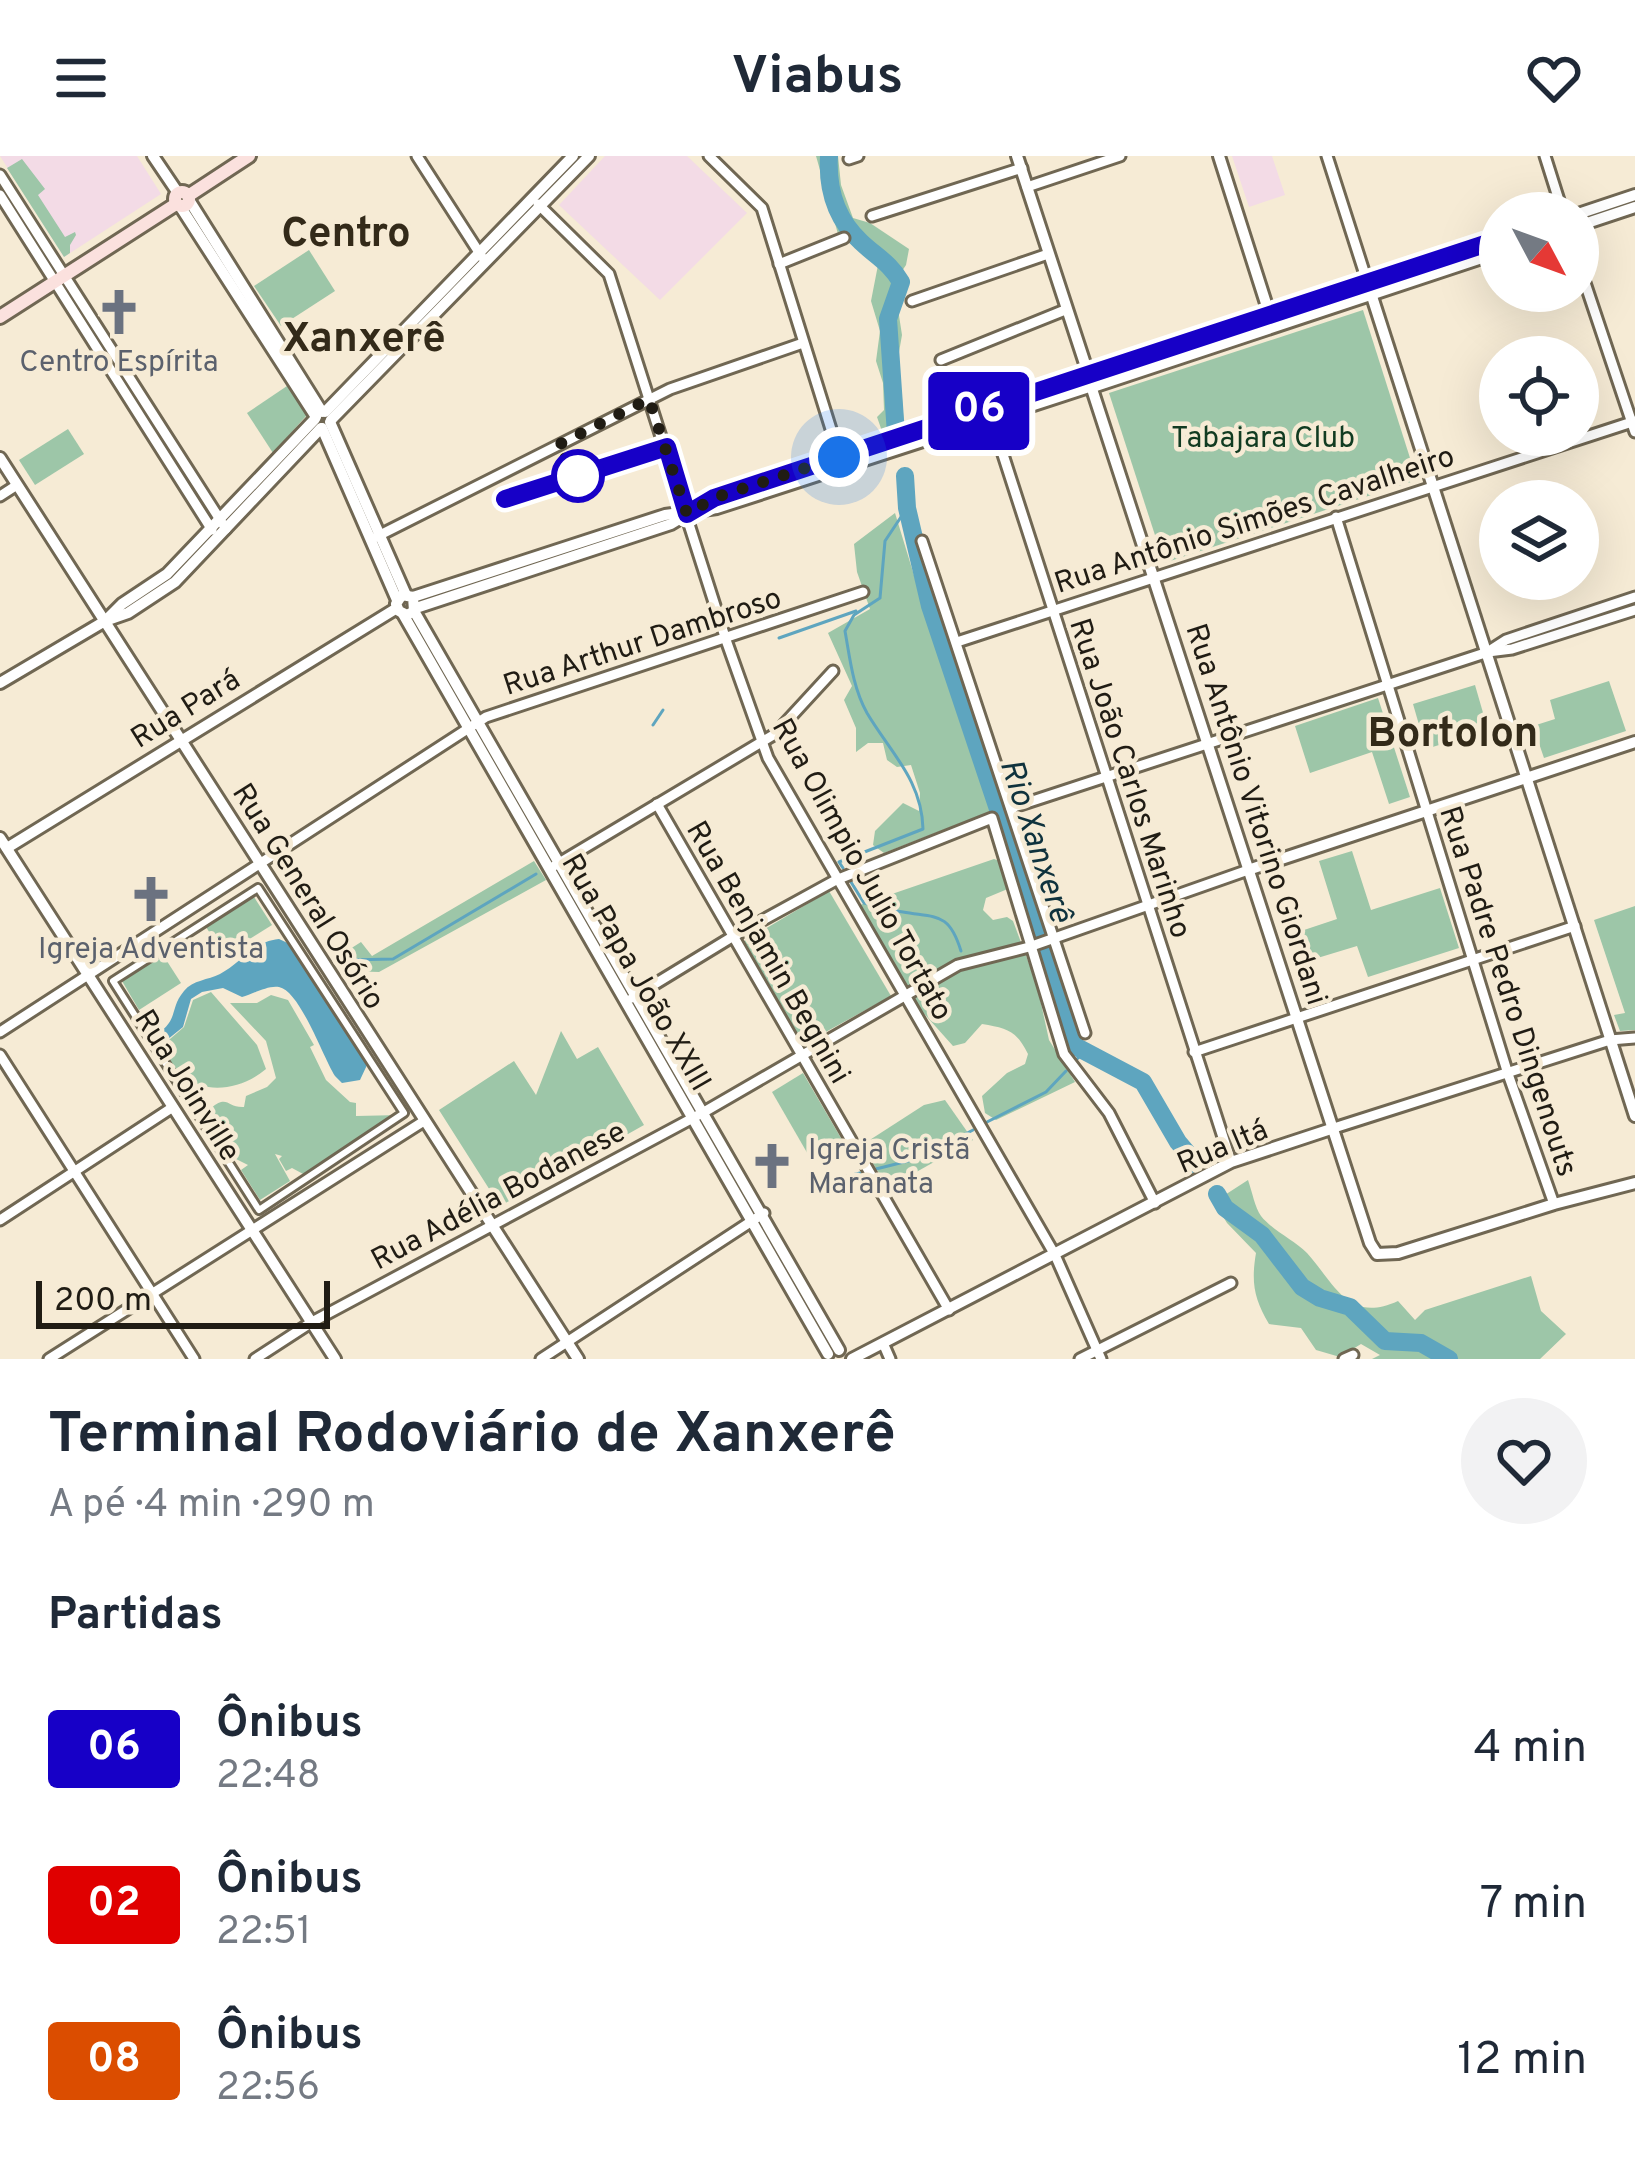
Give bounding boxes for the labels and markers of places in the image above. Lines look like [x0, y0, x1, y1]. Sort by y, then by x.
church icon: Centro Espírita [94, 287, 144, 337]
place label: Centro Espírita [19, 345, 219, 382]
unlabelled marker [553, 451, 603, 501]
church icon: Igreja Adventista [126, 874, 176, 924]
place label: Igreja Adventista [38, 932, 264, 969]
place label: Igreja Cristã Maranata [808, 1133, 970, 1204]
church icon: Igreja Cristã Maranata [747, 1141, 797, 1191]

